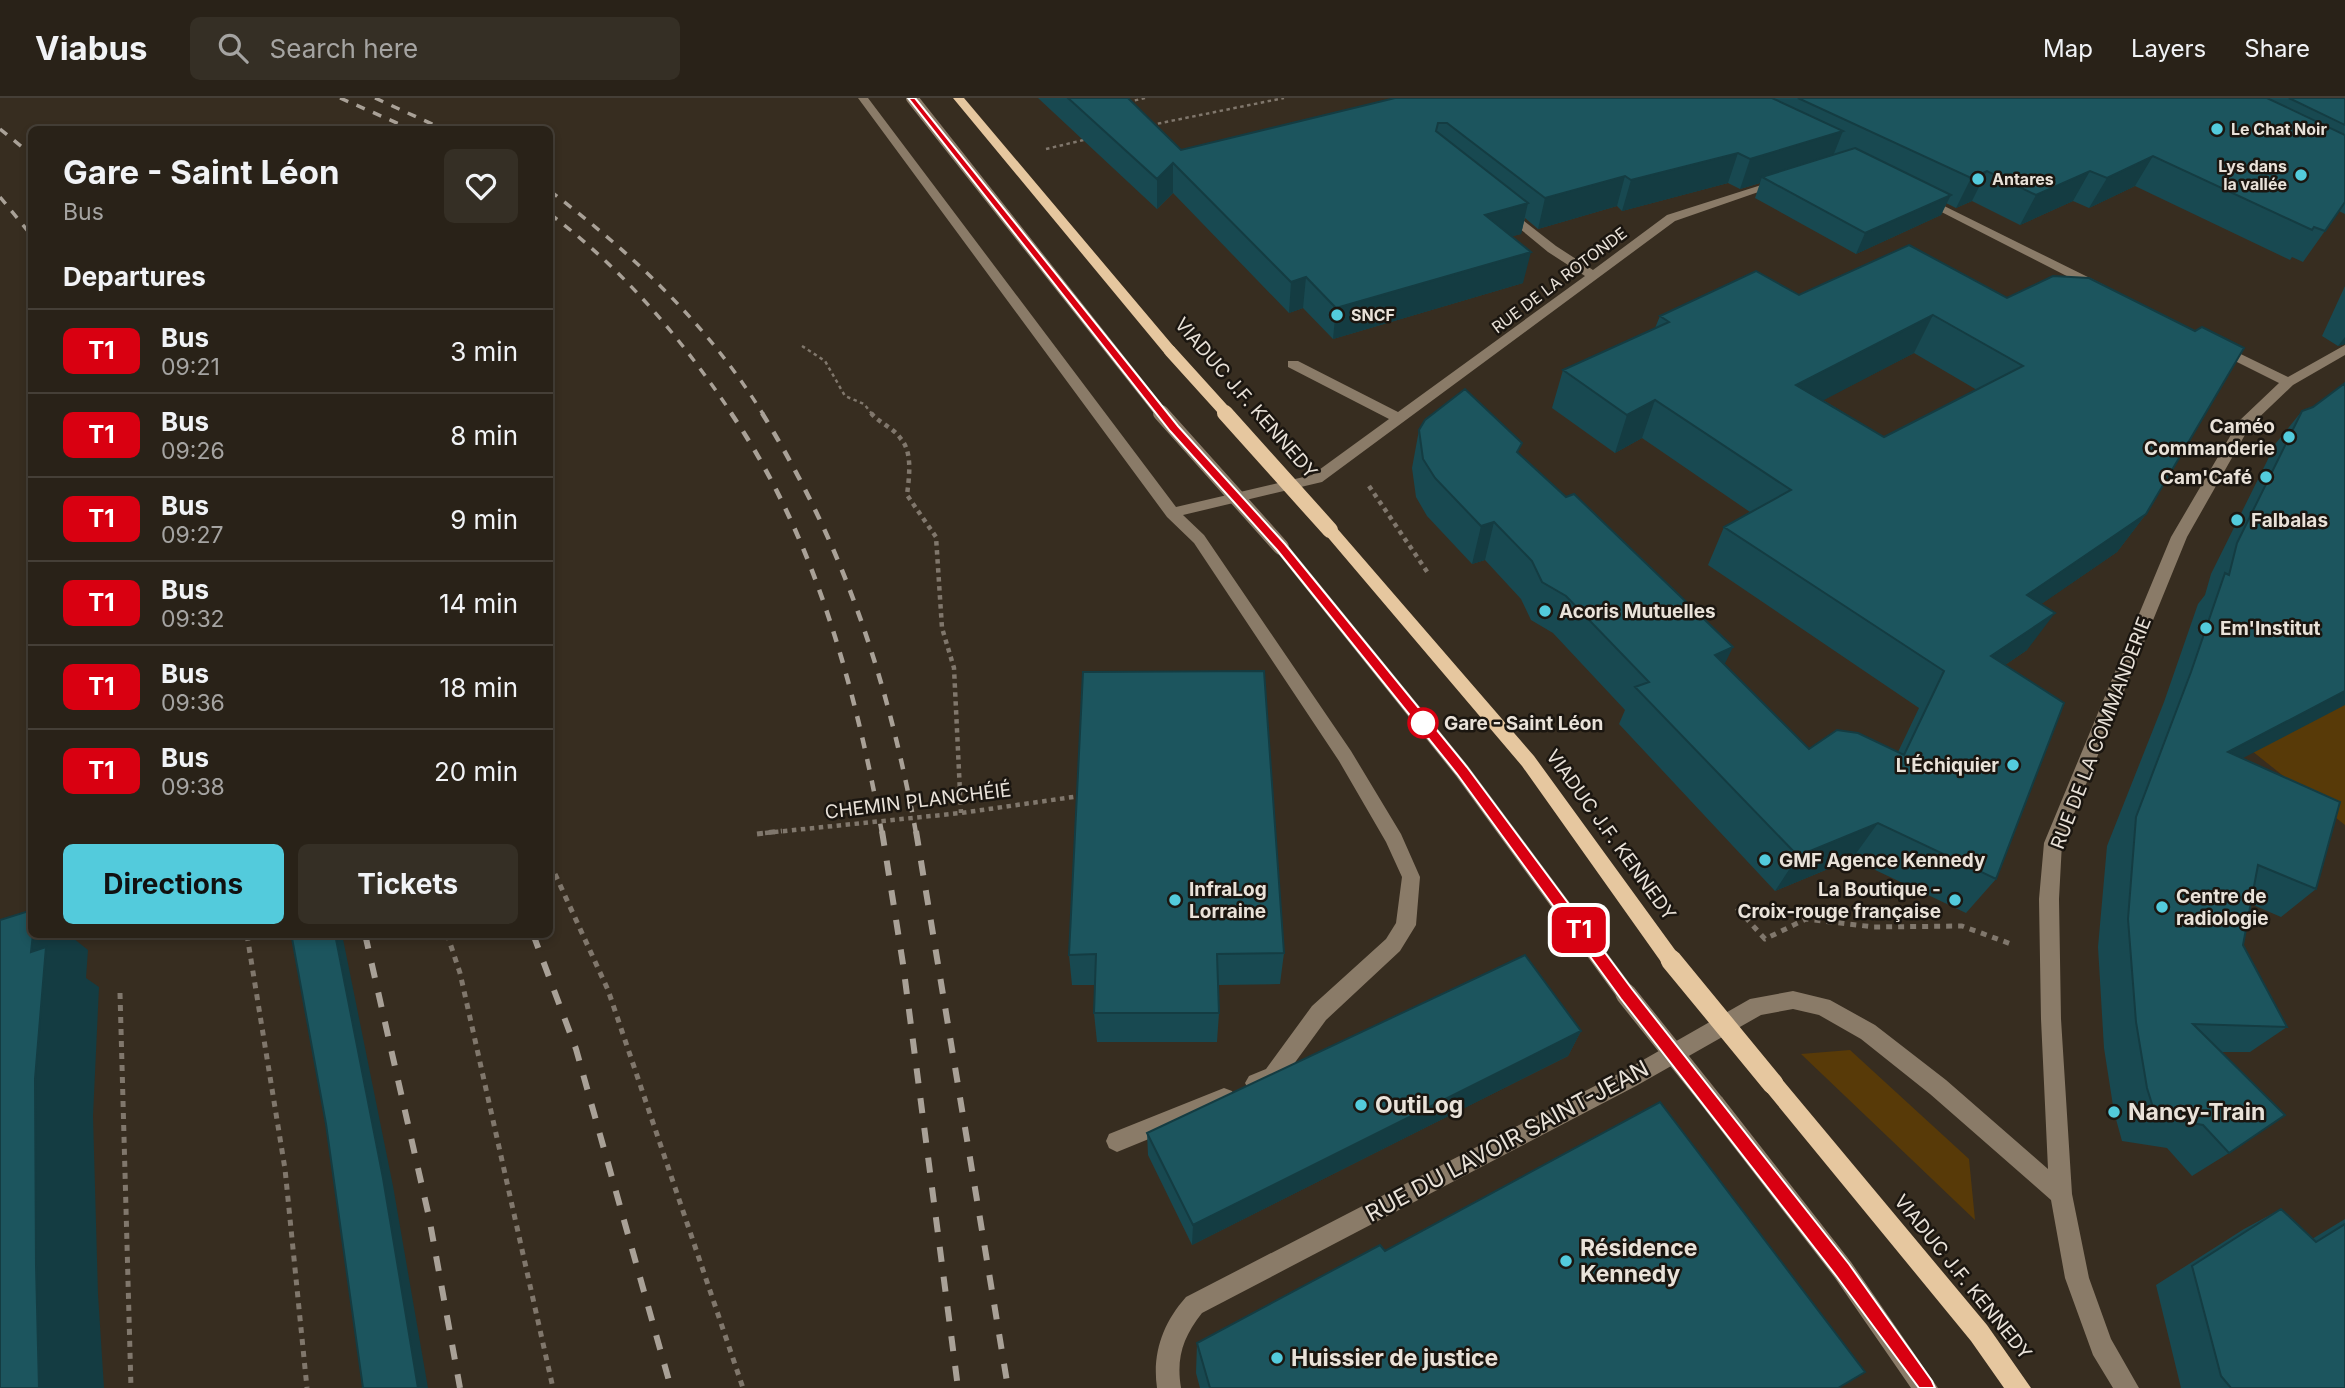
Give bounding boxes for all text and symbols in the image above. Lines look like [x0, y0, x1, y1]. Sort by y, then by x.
search box [190, 17, 680, 80]
text: Viabus [35, 28, 148, 68]
icon: search [214, 29, 252, 67]
text: Search here [270, 33, 418, 64]
text: Map [2043, 34, 2093, 63]
text: Layers [2131, 34, 2206, 63]
text: Share [2244, 34, 2310, 63]
place label: Le Chat Noir [2231, 119, 2327, 139]
marker: Le Chat Noir [2209, 121, 2225, 137]
button: heart [444, 149, 518, 223]
text: Gare - Saint Léon [63, 152, 340, 192]
place label: Lys dans la vallée [2218, 156, 2287, 194]
marker: Lys dans la vallée [2293, 167, 2309, 183]
place label: Antares [1992, 169, 2054, 189]
marker: Antares [1970, 171, 1986, 187]
text: Bus [63, 198, 104, 226]
street label: RUE DE LA ROTONDE [1488, 223, 1630, 337]
text: Departures [63, 261, 206, 292]
place label: SNCF [1351, 305, 1395, 325]
marker: SNCF [1329, 307, 1345, 323]
street label: VIADUC J.F. KENNEDY [1170, 313, 1322, 483]
text: Bus [161, 322, 209, 353]
text: T1 [88, 336, 115, 365]
text: 3 min [450, 336, 518, 367]
text: 09:21 [161, 353, 220, 381]
text: Bus [161, 406, 209, 437]
place label: Caméo Commanderie [2144, 415, 2275, 460]
text: T1 [88, 420, 115, 449]
text: 8 min [450, 420, 518, 451]
marker: Caméo Commanderie [2281, 429, 2297, 445]
text: 09:26 [161, 437, 225, 465]
place label: Cam'Café [2160, 466, 2252, 489]
marker: Cam'Café [2258, 469, 2274, 485]
text: Bus [161, 490, 209, 521]
text: T1 [88, 504, 115, 533]
text: 9 min [450, 504, 518, 535]
place label: Falbalas [2251, 509, 2328, 532]
marker: Falbalas [2229, 512, 2245, 528]
text: 09:27 [161, 521, 223, 549]
text: Bus [161, 574, 209, 605]
text: T1 [88, 588, 115, 617]
text: 14 min [439, 588, 518, 619]
place label: Acoris Mutuelles [1559, 600, 1716, 623]
marker: Acoris Mutuelles [1537, 603, 1553, 619]
text: 09:32 [161, 605, 225, 633]
street label: RUE DE LA COMMANDERIE [2046, 614, 2156, 852]
place label: Em'Institut [2220, 617, 2321, 640]
marker: Em'Institut [2198, 620, 2214, 636]
text: Bus [161, 658, 209, 689]
text: T1 [88, 672, 115, 701]
text: 18 min [440, 672, 518, 703]
text: 09:36 [161, 689, 225, 717]
marker: Gare - Saint Léon [1408, 708, 1438, 738]
place label: Gare - Saint Léon [1444, 712, 1603, 735]
text: Bus [161, 742, 209, 773]
street label: VIADUC J.F. KENNEDY [1541, 745, 1681, 925]
place label: L'Échiquier [1896, 754, 1999, 777]
text: T1 [88, 756, 115, 785]
text: 20 min [434, 756, 518, 787]
marker: L'Échiquier [2005, 757, 2021, 773]
text: 09:38 [161, 773, 225, 801]
street label: CHEMIN PLANCHÉIÉ [823, 777, 1012, 824]
button: Directions [63, 844, 284, 924]
button: Tickets [298, 844, 518, 924]
place label: GMF Agence Kennedy [1779, 849, 1986, 872]
marker: GMF Agence Kennedy [1757, 852, 1773, 868]
place label: InfraLog Lorraine [1189, 878, 1267, 923]
place label: La Boutique - Croix-rouge française [1737, 878, 1941, 923]
place label: Centre de radiologie [2176, 885, 2269, 930]
marker: InfraLog Lorraine [1167, 892, 1183, 908]
marker: La Boutique - Croix-rouge française [1947, 892, 1963, 908]
marker: Centre de radiologie [2154, 899, 2170, 915]
line badge: T1 [1548, 907, 1610, 953]
text: T1 [1566, 915, 1592, 944]
street label: RUE DU LAVOIR SAINT-JEAN [1361, 1054, 1653, 1228]
place label: OutiLog [1375, 1091, 1463, 1119]
marker: OutiLog [1353, 1097, 1369, 1113]
place label: Nancy-Train [2128, 1098, 2265, 1126]
marker: Nancy-Train [2106, 1104, 2122, 1120]
street label: VIADUC J.F. KENNEDY [1889, 1190, 2037, 1364]
place label: Résidence Kennedy [1580, 1234, 1697, 1288]
marker: Résidence Kennedy [1558, 1253, 1574, 1269]
place label: Huissier de justice [1291, 1344, 1498, 1372]
marker: Huissier de justice [1269, 1350, 1285, 1366]

